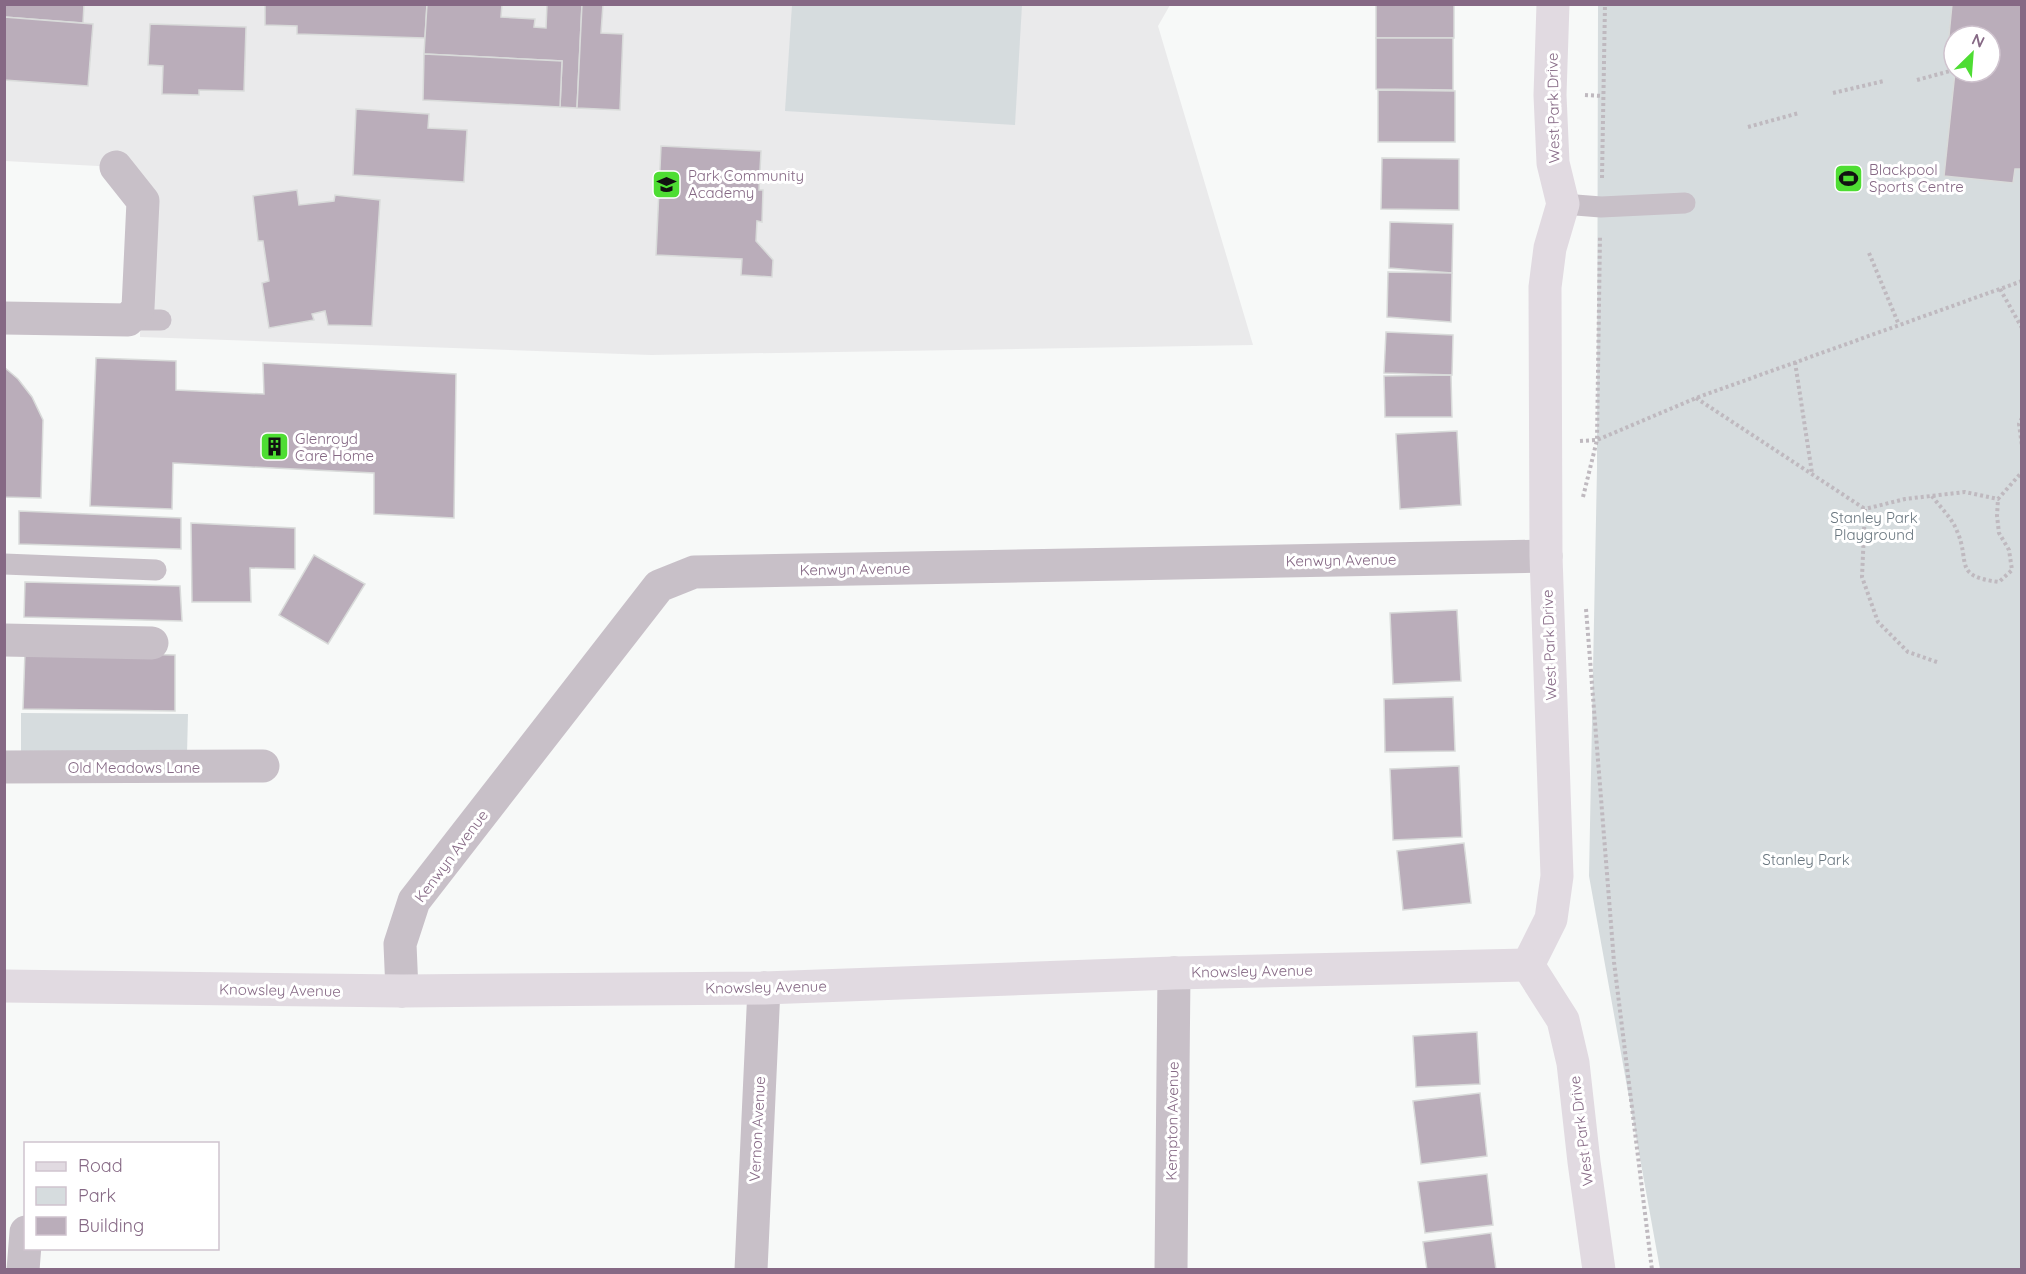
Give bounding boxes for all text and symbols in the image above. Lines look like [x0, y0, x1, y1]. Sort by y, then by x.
north arrow [1942, 24, 2002, 84]
text: N [1969, 29, 1988, 52]
street label: West Park Drive [1543, 52, 1563, 164]
place label: Blackpool Sports Centre [1869, 160, 1964, 196]
sports icon: Blackpool Sports Centre [1832, 162, 1864, 194]
place label: Park Community Academy [688, 166, 804, 202]
school or university icon: Park Community Academy [651, 168, 683, 200]
place label: Glenroyd Care Home [295, 429, 374, 465]
building icon: Glenroyd Care Home [258, 431, 290, 463]
park label: Stanley Park Playground [1830, 508, 1918, 544]
street label: Kenwyn Avenue [1285, 550, 1397, 570]
street label: Kenwyn Avenue [799, 559, 911, 579]
street label: West Park Drive [1538, 589, 1560, 701]
street label: Old Meadows Lane [68, 758, 200, 777]
street label: Kenwyn Avenue [410, 806, 492, 906]
park label: Stanley Park [1762, 850, 1850, 869]
street label: Knowsley Avenue [1191, 960, 1313, 982]
street label: Knowsley Avenue [705, 976, 827, 998]
street label: Knowsley Avenue [219, 979, 341, 1001]
street label: Kempton Avenue [1161, 1061, 1183, 1181]
street label: West Park Drive [1565, 1075, 1597, 1187]
street label: Vernon Avenue [745, 1076, 769, 1182]
legend [24, 1142, 219, 1250]
text: Road [78, 1154, 123, 1177]
text: Park [78, 1184, 116, 1207]
text: Building [78, 1214, 144, 1237]

